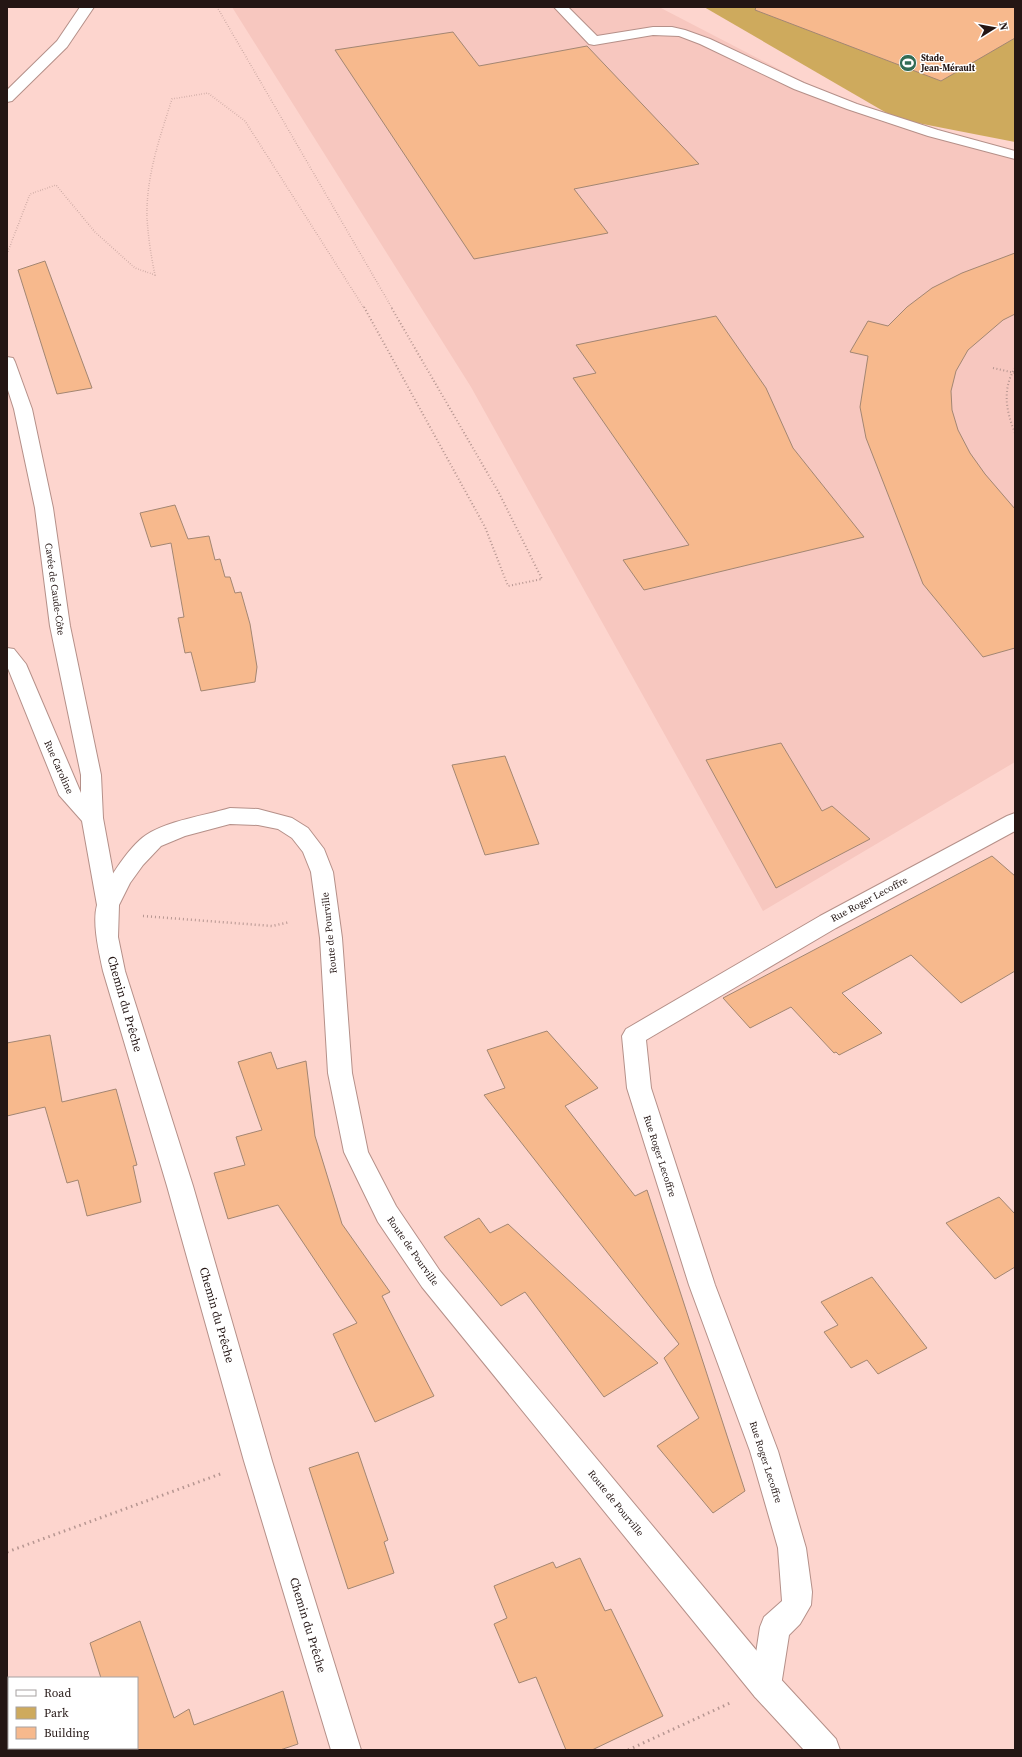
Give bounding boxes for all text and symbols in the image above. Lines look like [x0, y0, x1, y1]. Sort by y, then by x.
north arrow [974, 8, 1014, 48]
text: N [995, 21, 1011, 32]
place label: Stade Jean-Mérault [920, 52, 976, 74]
sports icon: Stade Jean-Mérault [898, 53, 918, 73]
street label: Cavée de Caude-Côte [42, 542, 68, 636]
street label: Rue Caroline [41, 738, 77, 796]
street label: Rue Roger Lecoffre [828, 873, 910, 925]
street label: Route de Pourville [318, 892, 340, 974]
street label: Chemin du Prêche [104, 954, 146, 1054]
street label: Rue Roger Lecoffre [641, 1113, 679, 1199]
street label: Route de Pourville [384, 1214, 442, 1288]
street label: Chemin du Prêche [196, 1265, 238, 1365]
street label: Rue Roger Lecoffre [747, 1419, 785, 1505]
street label: Route de Pourville [585, 1467, 647, 1539]
street label: Chemin du Prêche [286, 1575, 330, 1675]
legend [8, 1677, 138, 1749]
text: Road [44, 1685, 71, 1701]
text: Park [44, 1705, 69, 1721]
text: Building [44, 1725, 89, 1741]

